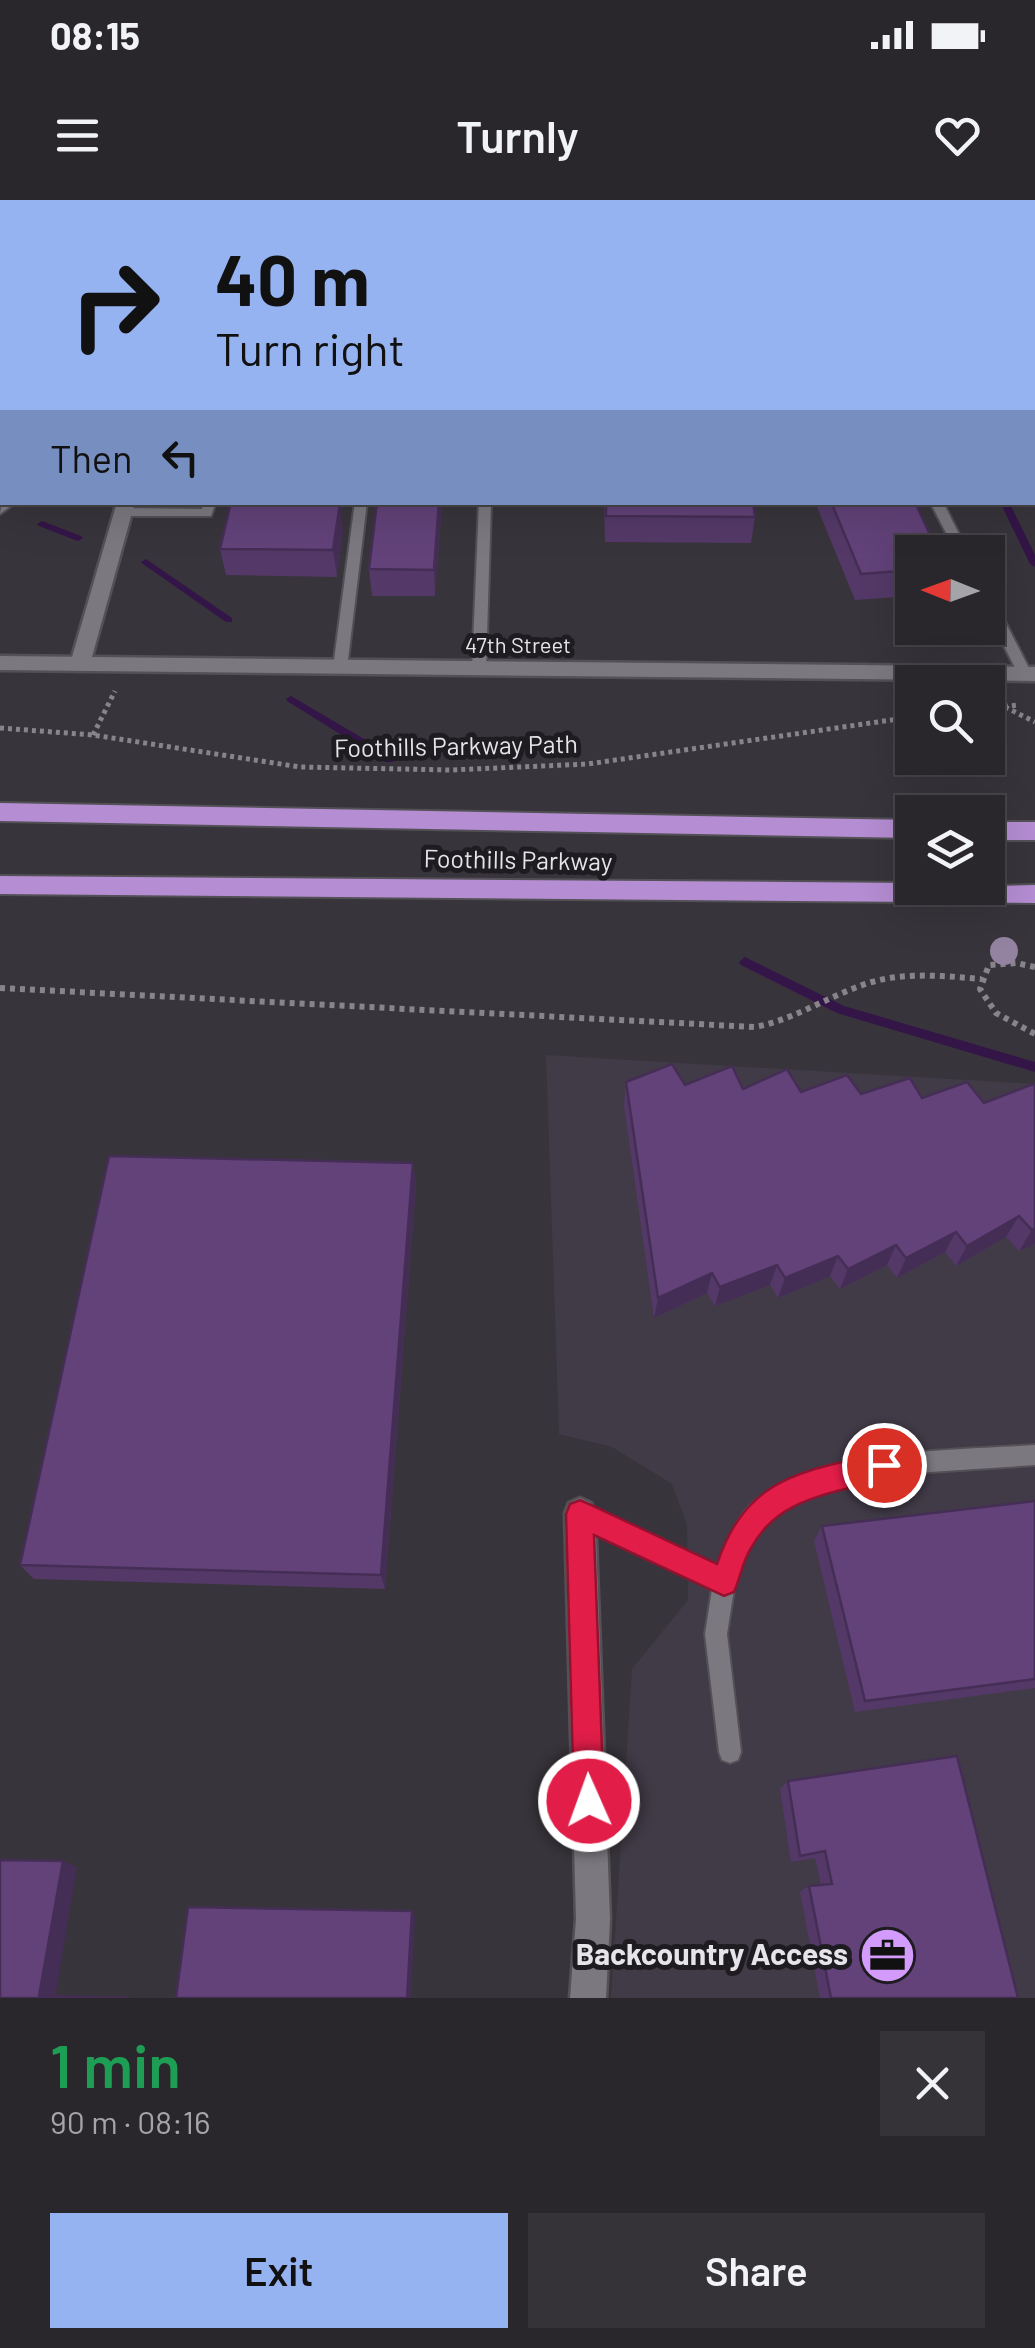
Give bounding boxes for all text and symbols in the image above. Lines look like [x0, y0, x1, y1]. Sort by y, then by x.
text: 08:15 [50, 12, 140, 58]
icon: menu [50, 108, 105, 163]
text: Turnly [456, 108, 579, 162]
icon: heart [930, 108, 985, 163]
text: 40 m [215, 236, 370, 320]
icon: right [50, 240, 180, 370]
text: Turn right [215, 321, 405, 375]
icon: left [153, 430, 208, 485]
text: Then [50, 435, 133, 481]
north arrow [895, 535, 1005, 645]
map controls [895, 535, 1005, 905]
street label: 47th Street [465, 631, 571, 657]
button: search [895, 665, 1005, 775]
street label: Foothills Parkway Path [334, 728, 578, 762]
button: layers [895, 795, 1005, 905]
street label: Foothills Parkway [423, 842, 613, 876]
pin [842, 1423, 927, 1508]
icon: arrive [857, 1438, 912, 1493]
position arrow [537, 1749, 641, 1853]
office icon: Backcountry Access [857, 1925, 917, 1985]
place label: Backcountry Access [576, 1935, 848, 1971]
text: 1 min [50, 2028, 181, 2100]
button: close [880, 2031, 985, 2136]
text: 90 m · 08:16 [50, 2102, 210, 2140]
button: Exit [50, 2213, 508, 2328]
button: Share [528, 2213, 985, 2328]

